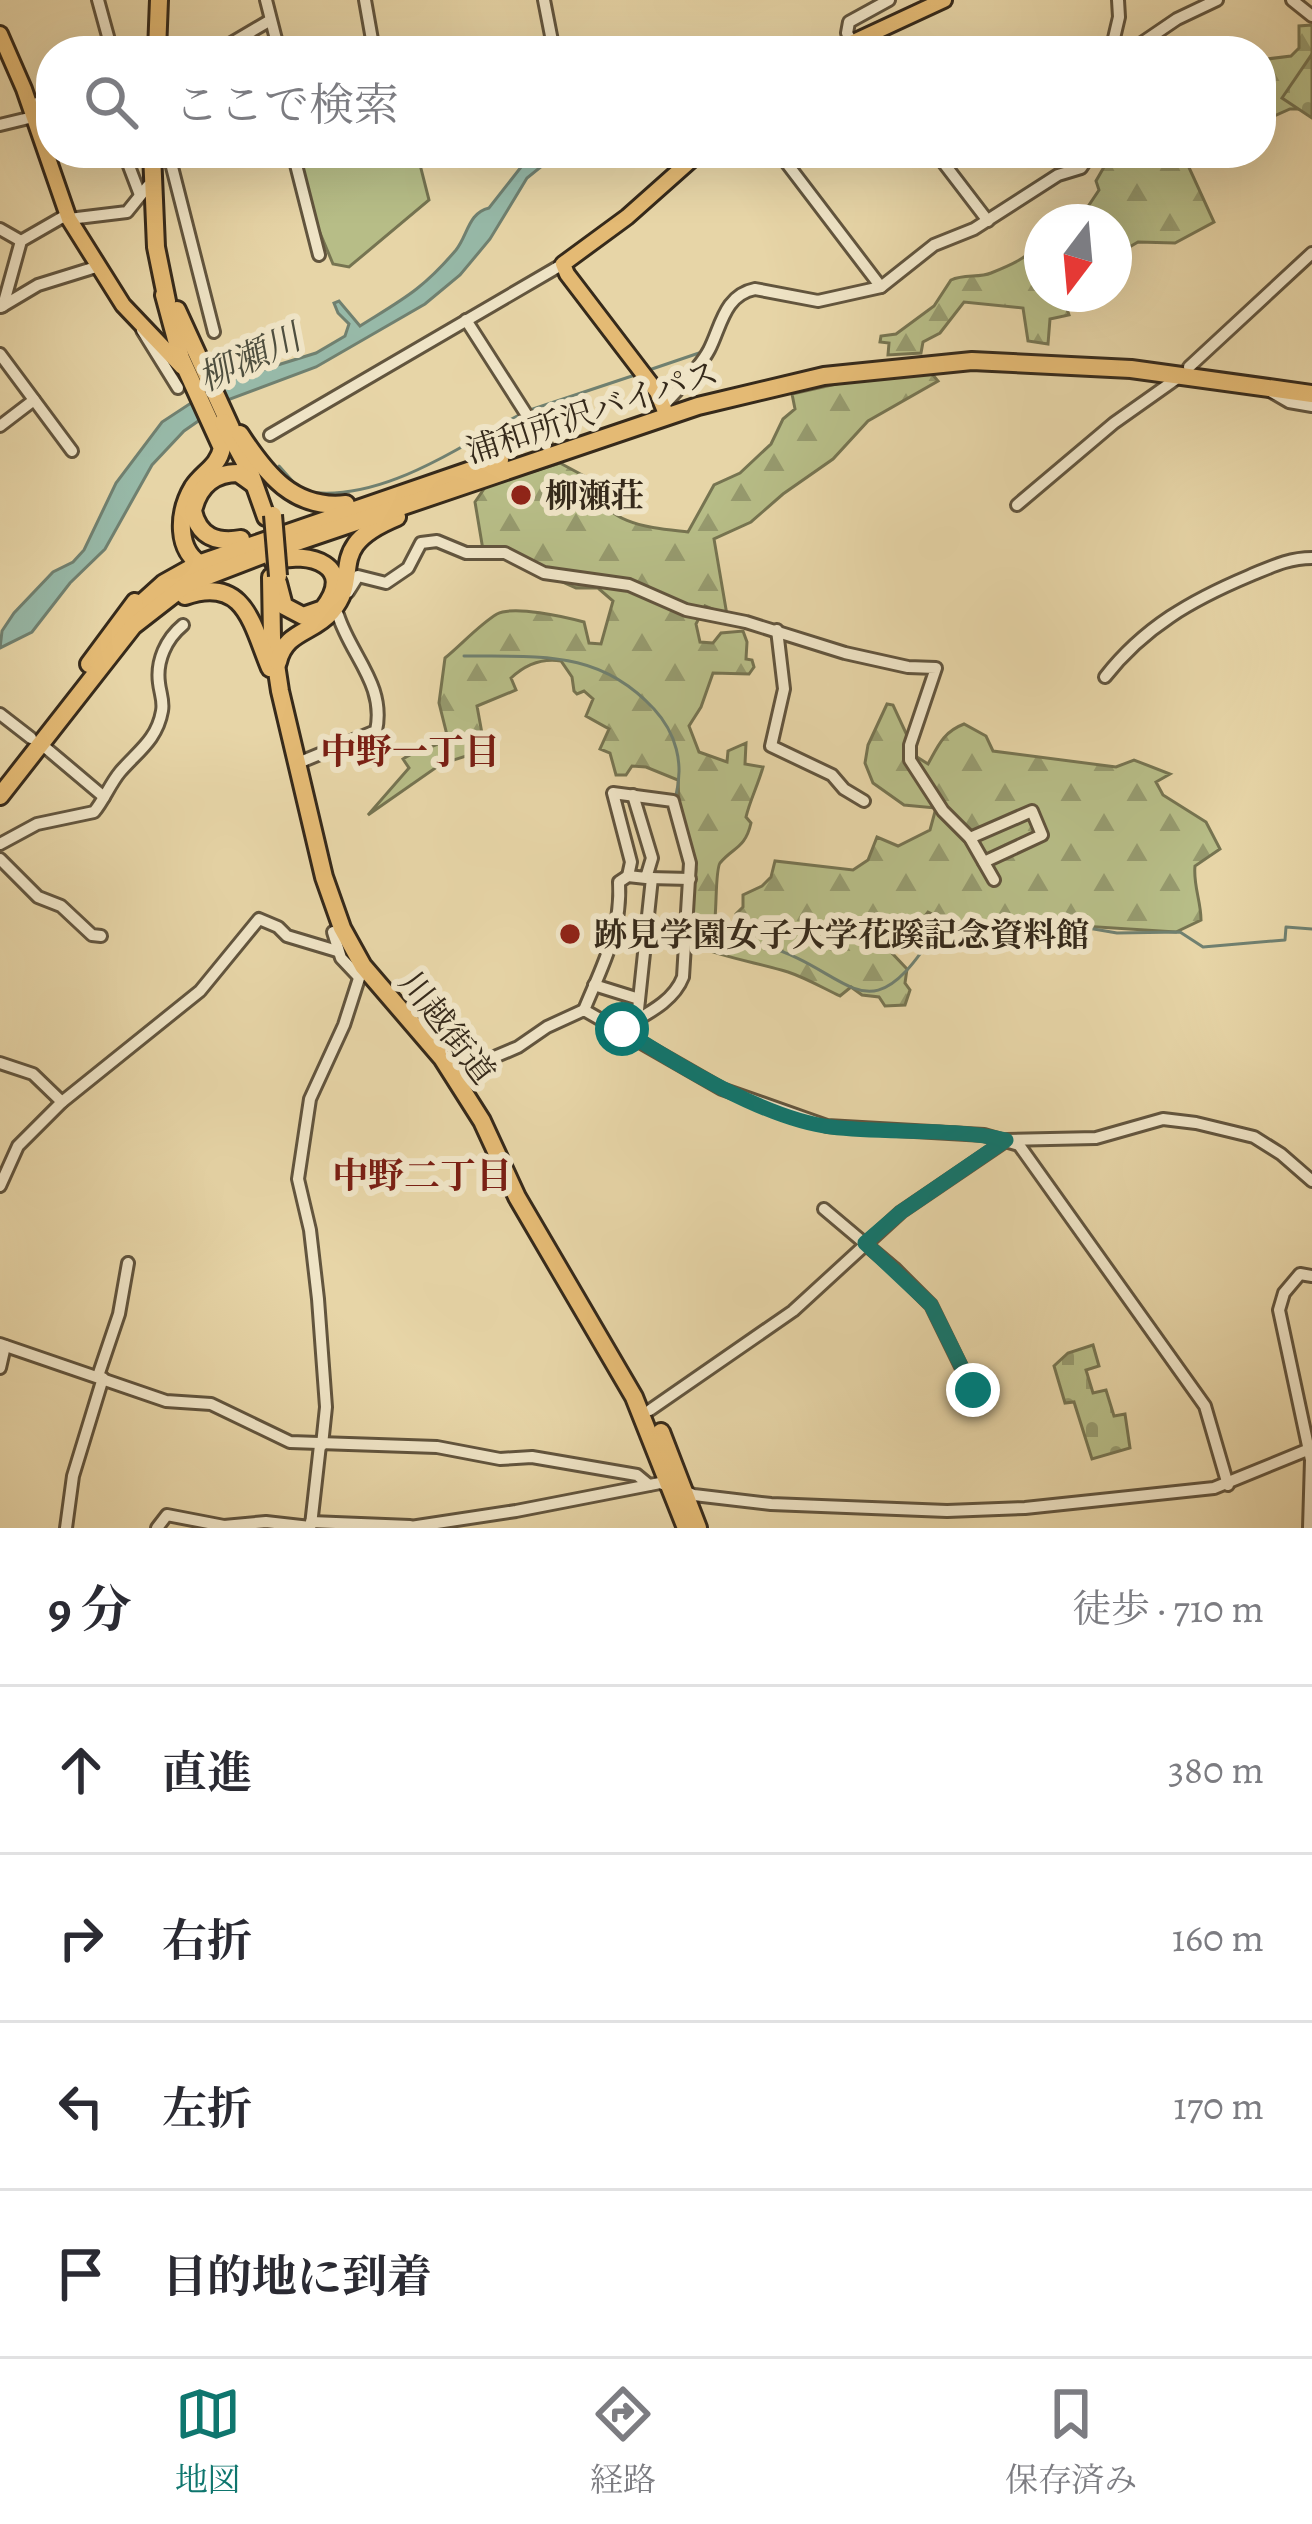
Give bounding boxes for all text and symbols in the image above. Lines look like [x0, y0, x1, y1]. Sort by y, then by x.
search box [36, 36, 1276, 168]
icon: search [78, 69, 144, 135]
text: ここで検索 [174, 74, 399, 136]
north arrow [1024, 204, 1132, 312]
water label: 柳瀬川 [190, 311, 312, 402]
street label: 浦和所沢バイパス [460, 349, 724, 474]
place label: 柳瀬荘 [545, 473, 644, 518]
marker: 柳瀬荘 [508, 482, 534, 508]
district label: 中野一丁目 [320, 727, 500, 776]
place label: 跡見学園女子大学花蹊記念資料館 [594, 912, 1089, 957]
marker: 跡見学園女子大学花蹊記念資料館 [557, 921, 583, 947]
street label: 川越街道 [389, 961, 506, 1093]
route start [595, 1002, 649, 1056]
district label: 中野二丁目 [332, 1151, 512, 1200]
route end [946, 1363, 1000, 1417]
text: 9 分 [48, 1575, 132, 1645]
text: 徒歩 · 710 m [1072, 1582, 1264, 1635]
icon: ahead [48, 1737, 114, 1803]
text: 直進 [162, 1742, 252, 1804]
text: 380 m [1168, 1743, 1264, 1796]
icon: right [48, 1905, 114, 1971]
text: 右折 [162, 1910, 252, 1972]
text: 160 m [1172, 1911, 1264, 1964]
icon: left [48, 2073, 114, 2139]
text: 左折 [162, 2078, 252, 2140]
text: 170 m [1173, 2079, 1264, 2132]
icon: arrive [48, 2241, 114, 2307]
text: 目的地に到着 [162, 2246, 432, 2308]
tab: 地図 [175, 2381, 241, 2502]
tab: 経路 [590, 2381, 656, 2502]
tab: 保存済み [1005, 2381, 1137, 2502]

